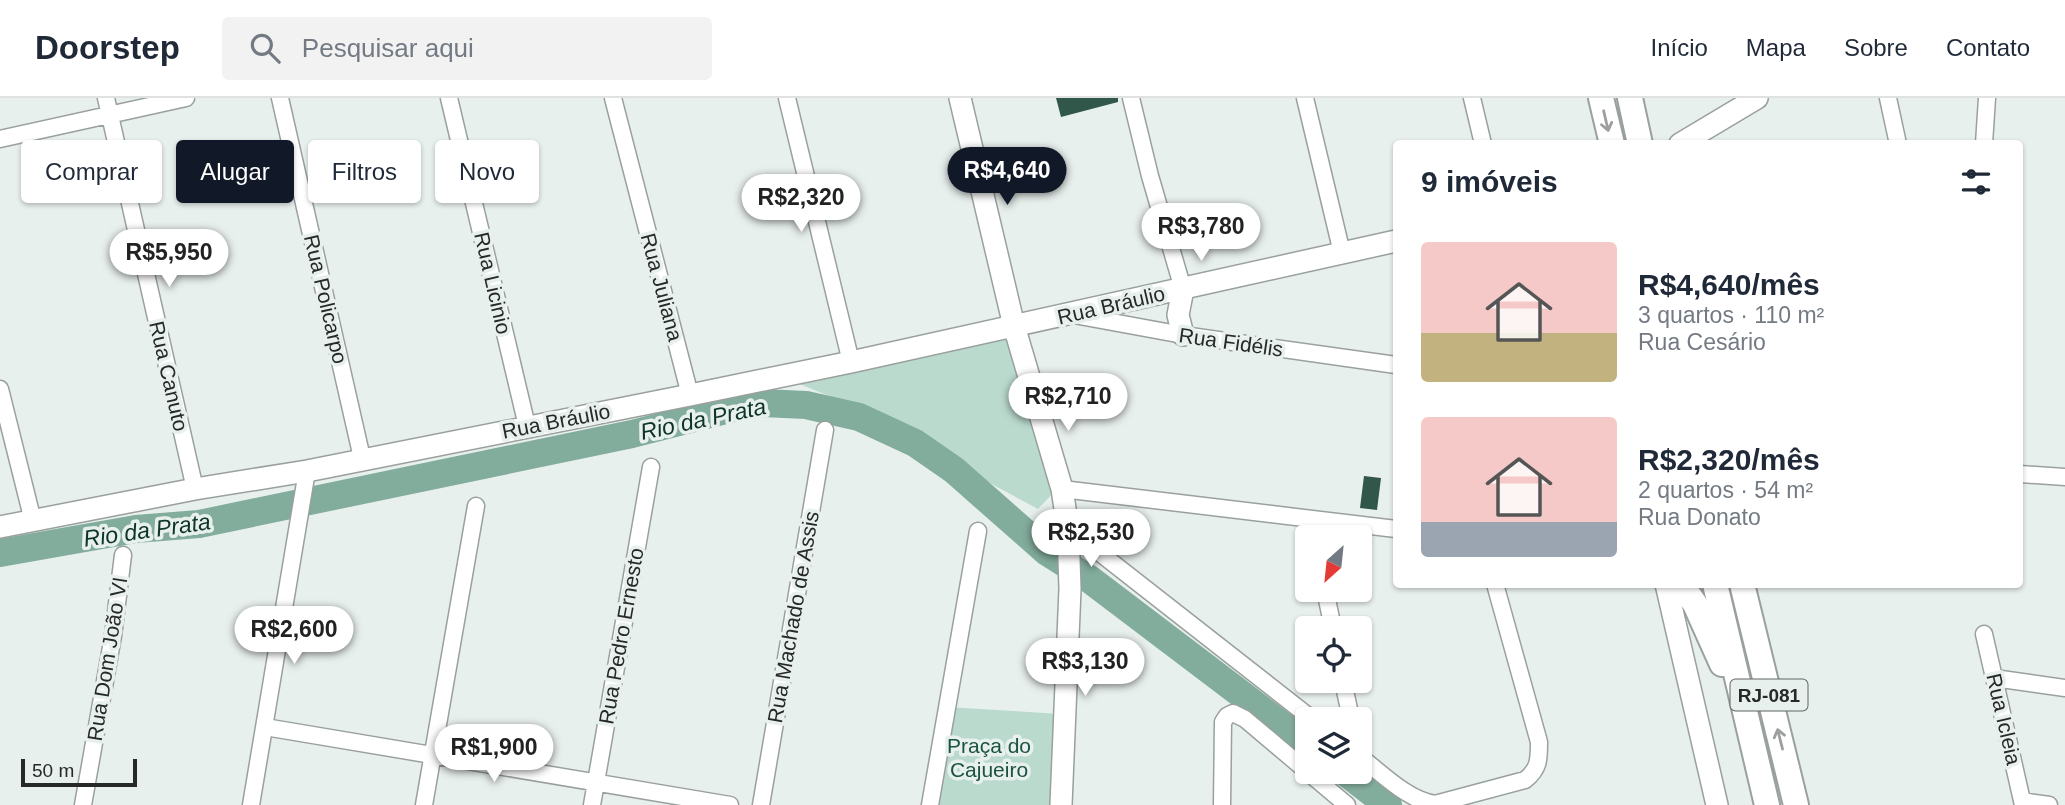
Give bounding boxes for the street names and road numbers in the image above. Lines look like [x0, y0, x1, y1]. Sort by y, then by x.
street label: Rua Licinio [470, 230, 516, 336]
street label: Rua Juliana [637, 230, 688, 344]
street label: Rua Policarpo [300, 232, 352, 366]
street label: Rua Bráulio [1055, 281, 1167, 329]
street label: Rua Canuto [145, 319, 193, 433]
street label: Rua Fidélis [1177, 323, 1285, 361]
street label: Rua Bráulio [500, 399, 612, 443]
street label: Rua Machado de Assis [763, 509, 823, 725]
street label: Rua Pedro Ernesto [594, 546, 648, 726]
street label: Rua Dom João VI [83, 575, 131, 743]
street label: Rua Icleia [1982, 671, 2026, 767]
road number: RJ-081 [1730, 680, 1808, 710]

